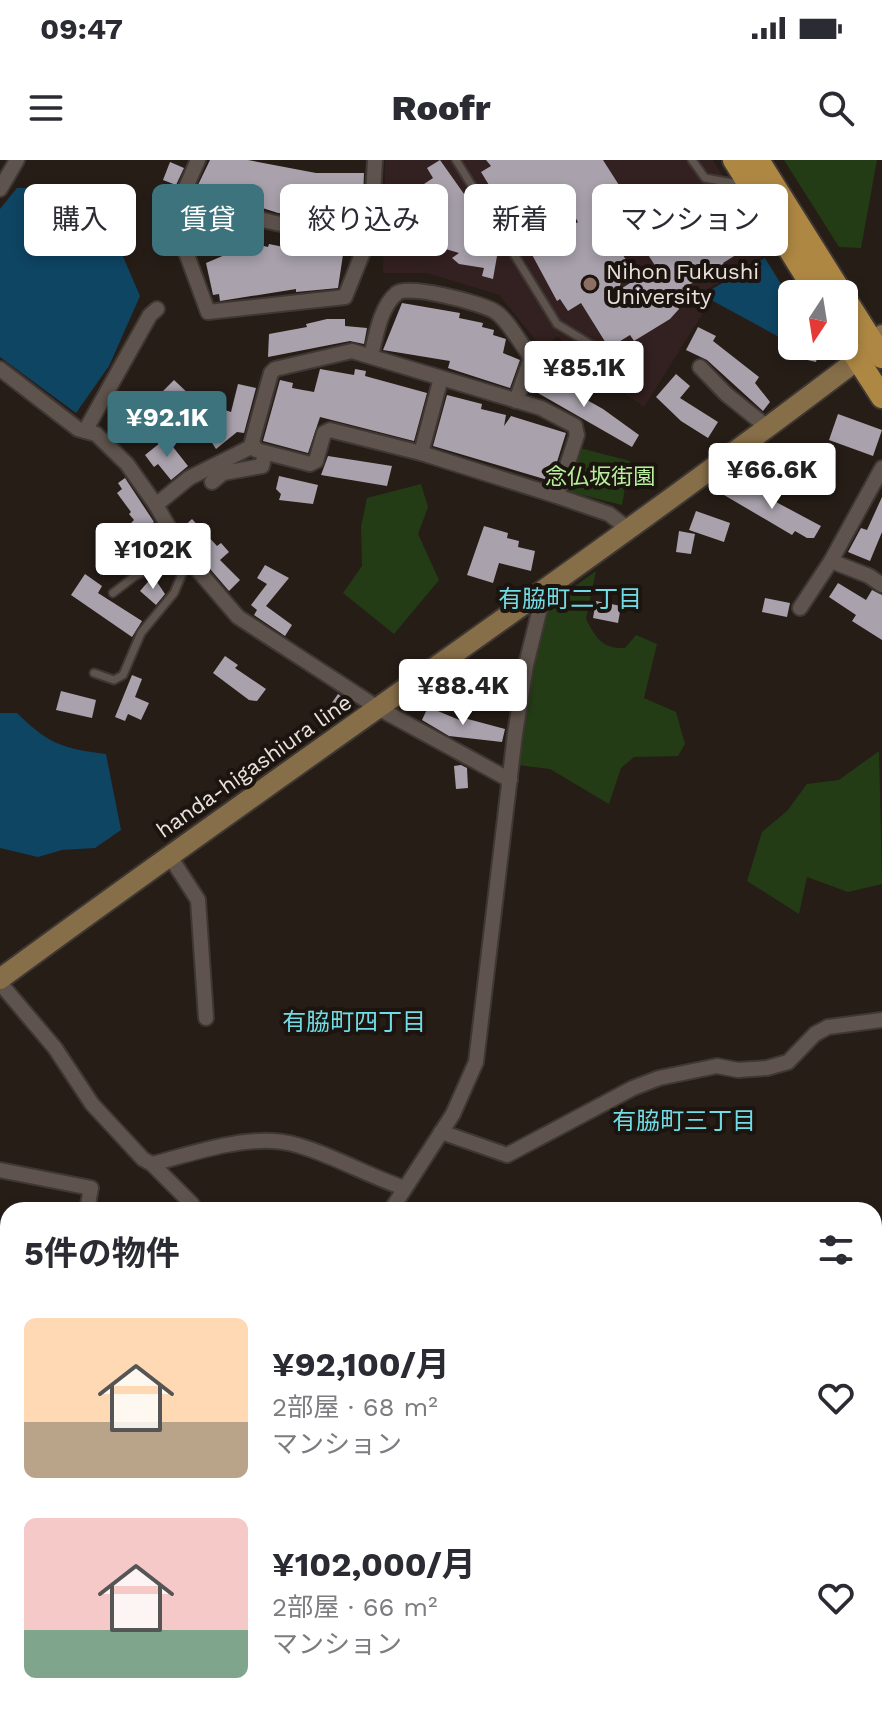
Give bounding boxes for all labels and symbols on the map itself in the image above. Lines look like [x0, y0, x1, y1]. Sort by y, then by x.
place label: Nihon Fukushi University [606, 259, 759, 309]
marker: Nihon Fukushi University [581, 275, 599, 293]
north arrow [778, 280, 858, 360]
pin: ¥85.1K [519, 341, 649, 409]
pin: ¥92.1K [102, 391, 232, 459]
pin: ¥66.6K [707, 443, 837, 511]
park label: 念仏坂街園 [545, 464, 655, 489]
pin: ¥102K [97, 523, 209, 591]
district label: 有脇町二丁目 [498, 585, 642, 613]
pin: ¥88.4K [398, 659, 528, 727]
street label: handa-higashiura line [152, 689, 356, 843]
district label: 有脇町四丁目 [282, 1008, 426, 1036]
district label: 有脇町三丁目 [612, 1107, 756, 1135]

